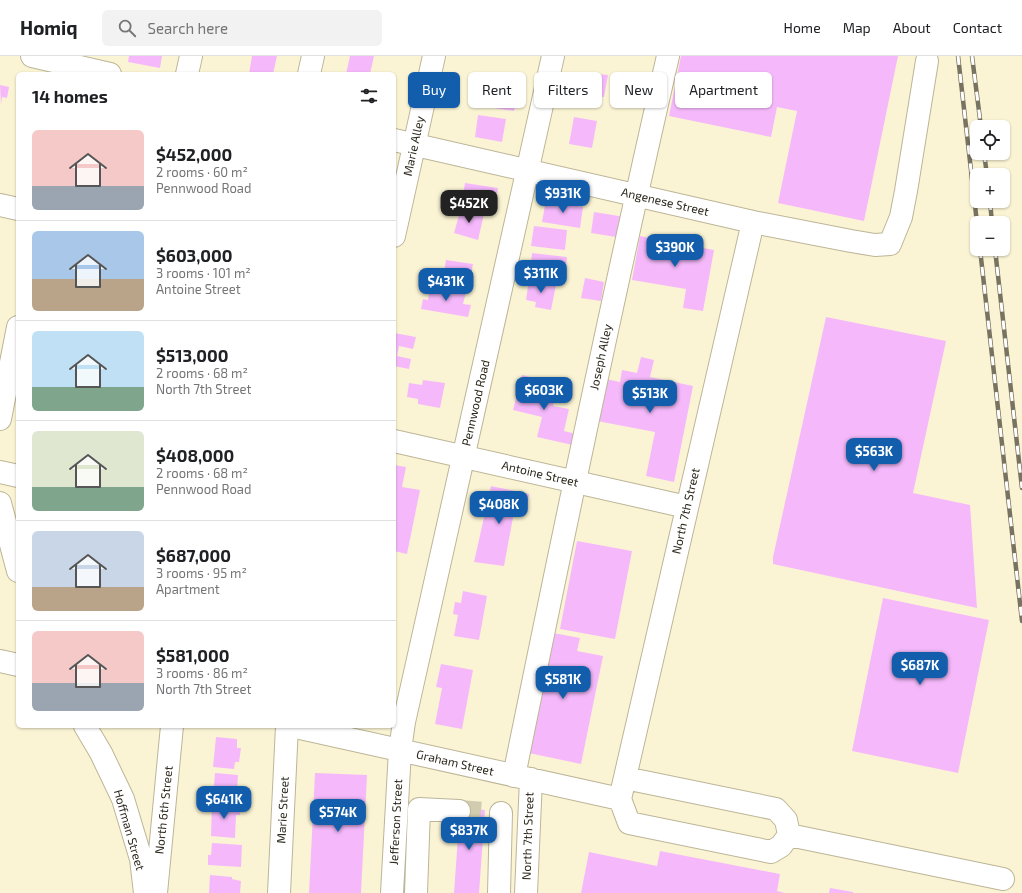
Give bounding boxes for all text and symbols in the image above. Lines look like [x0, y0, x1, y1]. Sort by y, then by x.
search box [102, 10, 382, 46]
text: Homiq [20, 16, 78, 39]
icon: search [116, 17, 138, 39]
text: Search here [148, 19, 228, 37]
text: Home [784, 19, 821, 36]
text: Map [843, 19, 871, 36]
text: About [893, 19, 931, 36]
text: Contact [953, 19, 1002, 36]
chip: Buy [408, 72, 460, 108]
chip: Rent [468, 72, 526, 108]
chip: Filters [534, 72, 602, 108]
chip: New [610, 72, 667, 108]
chip: Apartment [675, 72, 772, 108]
icon: filters [358, 85, 380, 107]
text: 14 homes [32, 86, 108, 106]
street label: Marie Alley [400, 114, 426, 177]
map controls [970, 120, 1010, 256]
button: locate [970, 120, 1010, 160]
text: $452,000 [156, 144, 232, 164]
icon: home [64, 146, 112, 194]
text: 2 rooms · 60 m² [156, 164, 248, 180]
button: + [970, 168, 1010, 208]
text: Pennwood Road [156, 180, 251, 196]
pin: $931K [535, 180, 591, 214]
street label: Angenese Street [620, 184, 711, 218]
text: $931K [545, 185, 581, 201]
pin: $452K [441, 190, 497, 224]
text: $452K [450, 195, 488, 211]
button: − [970, 216, 1010, 256]
pin: $390K [647, 234, 703, 268]
text: $390K [655, 239, 695, 255]
text: $603,000 [156, 245, 233, 265]
icon: home [64, 247, 112, 295]
pin: $311K [513, 260, 569, 294]
text: 3 rooms · 101 m² [156, 265, 251, 281]
text: $311K [524, 265, 558, 281]
pin: $431K [418, 268, 474, 302]
text: $431K [427, 273, 465, 289]
text: Antoine Street [156, 281, 241, 297]
street label: Joseph Alley [586, 322, 614, 391]
text: $513,000 [156, 345, 229, 365]
icon: home [64, 347, 112, 395]
street label: Pennwood Road [458, 358, 492, 447]
text: 2 rooms · 68 m² [156, 365, 248, 381]
pin: $603K [516, 377, 572, 411]
pin: $513K [622, 380, 678, 414]
text: North 7th Street [156, 381, 251, 397]
text: $603K [524, 382, 564, 398]
text: $513K [632, 385, 668, 401]
pin: $563K [846, 438, 902, 472]
text: $563K [855, 443, 893, 459]
text: $408,000 [156, 445, 234, 465]
icon: home [64, 447, 112, 495]
street label: Antoine Street [501, 457, 580, 489]
text: 2 rooms · 68 m² [156, 465, 248, 481]
street label: North 7th Street [668, 466, 702, 555]
text: Pennwood Road [156, 481, 251, 497]
pin: $408K [471, 491, 527, 525]
text: $408K [479, 496, 519, 512]
text: $687,000 [156, 545, 231, 565]
icon: home [64, 547, 112, 595]
text: 3 rooms · 95 m² [156, 565, 247, 581]
text: Apartment [156, 581, 220, 597]
text: $581,000 [156, 645, 229, 665]
icon: home [64, 647, 112, 695]
pin: $687K [892, 652, 948, 686]
text: $687K [901, 657, 939, 673]
text: 3 rooms · 86 m² [156, 665, 248, 681]
pin: $581K [535, 666, 591, 700]
text: $581K [545, 671, 581, 687]
text: North 7th Street [156, 681, 251, 697]
street label: Graham Street [415, 746, 496, 778]
street label: North 6th Street [151, 765, 175, 855]
street label: Marie Street [273, 776, 291, 844]
street label: Jefferson Street [386, 778, 404, 865]
pin: $641K [196, 786, 252, 820]
street label: Hoffman Street [112, 788, 148, 872]
text: $641K [205, 791, 243, 807]
street label: North 7th Street [518, 791, 536, 880]
pin: $574K [310, 799, 366, 833]
text: $574K [319, 804, 357, 820]
pin: $837K [441, 817, 497, 851]
text: $837K [450, 822, 488, 838]

